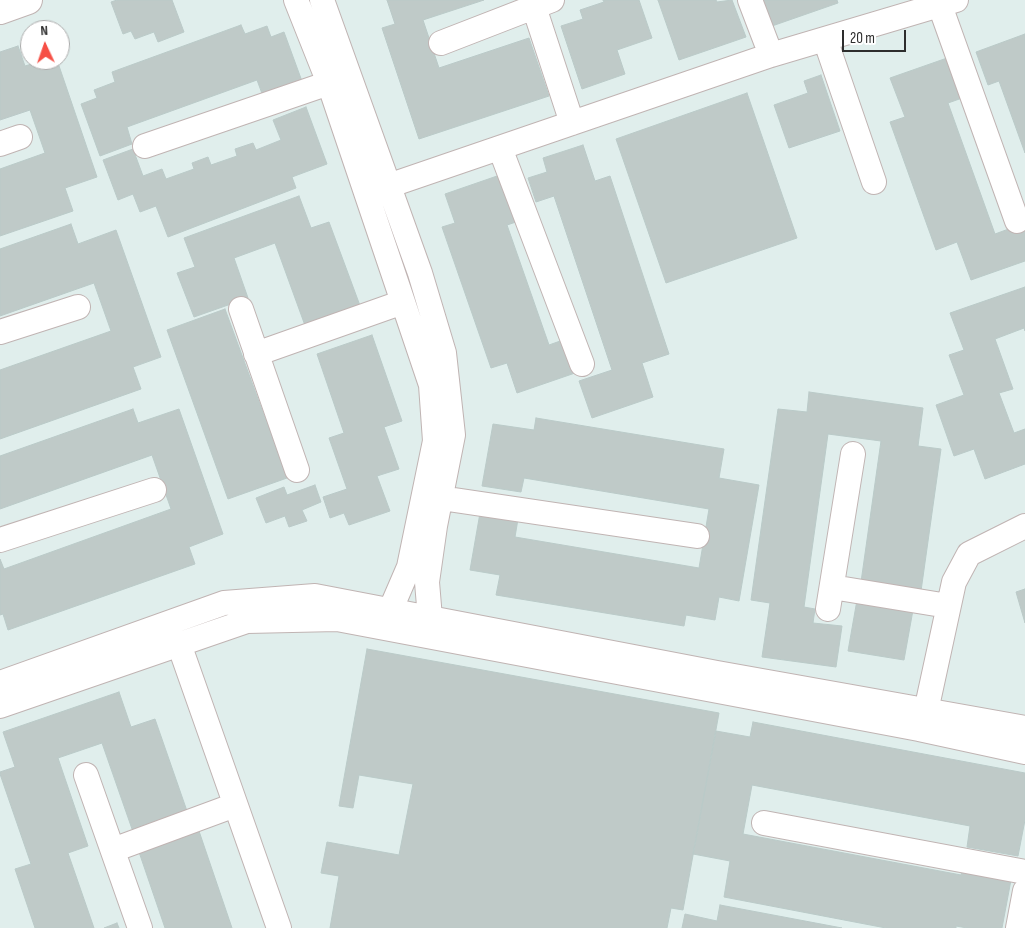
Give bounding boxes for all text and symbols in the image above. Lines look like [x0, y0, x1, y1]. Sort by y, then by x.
north arrow [20, 20, 70, 70]
scale bar [845, 20, 909, 52]
text: N [40, 22, 48, 39]
text: 20 m [850, 29, 875, 48]

